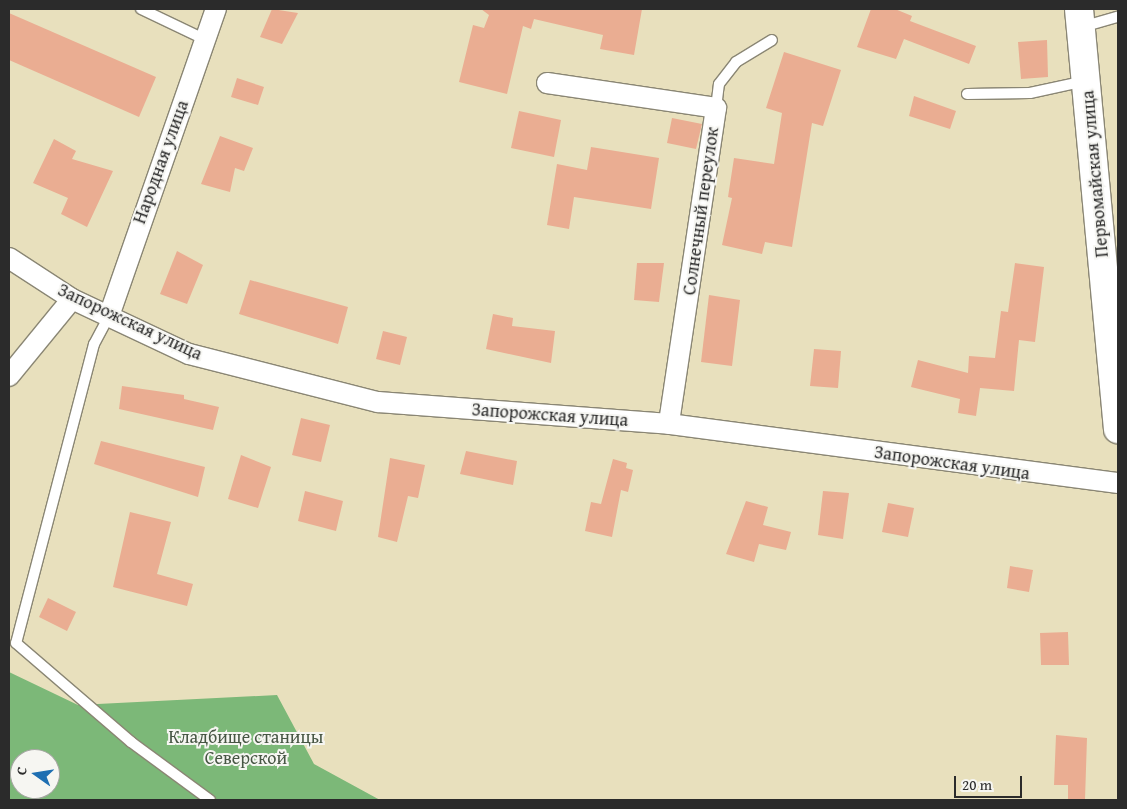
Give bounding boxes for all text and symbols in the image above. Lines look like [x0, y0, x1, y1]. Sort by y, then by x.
street label: Первомайская улица [1077, 90, 1113, 258]
street label: Народная улица [129, 97, 193, 227]
street label: Солнечный переулок [679, 126, 723, 296]
street label: Запорожская улица [54, 279, 206, 365]
street label: Запорожская улица [471, 399, 629, 431]
street label: Запорожская улица [873, 441, 1031, 485]
park label: Кладбище станицы Северской [169, 727, 323, 770]
north arrow [10, 749, 60, 799]
text: С [11, 765, 32, 777]
scale bar [957, 766, 1024, 798]
text: 20 m [962, 774, 992, 795]

